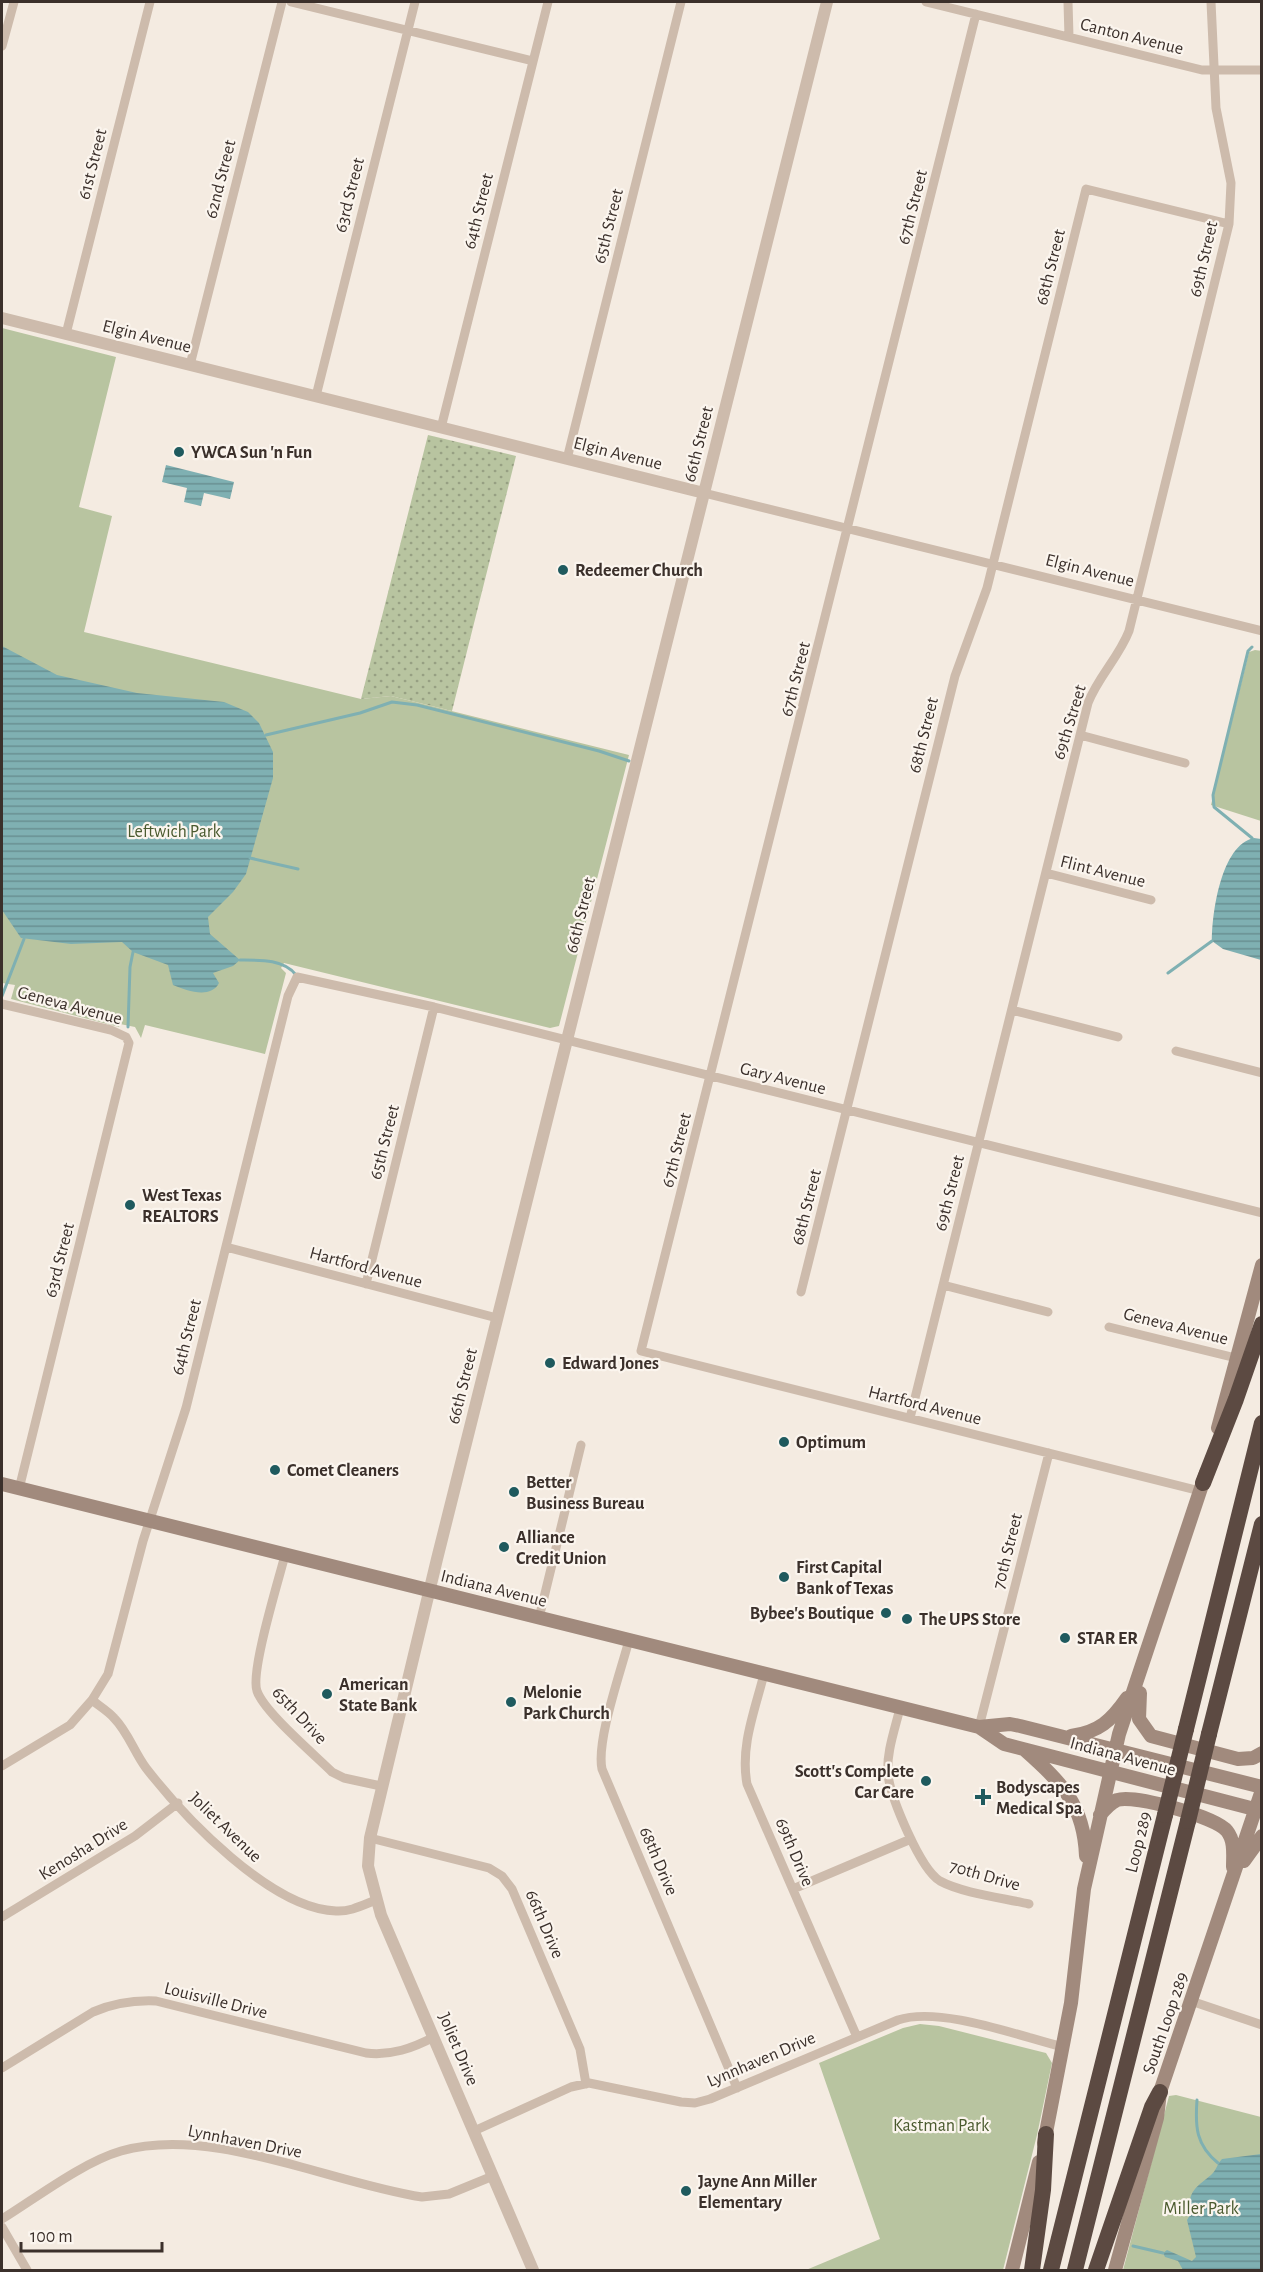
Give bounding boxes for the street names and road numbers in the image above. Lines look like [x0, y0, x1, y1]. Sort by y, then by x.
street label: Canton Avenue [1078, 15, 1185, 58]
street label: 61st Street [75, 127, 111, 202]
street label: 62nd Street [202, 138, 240, 221]
street label: 63rd Street [332, 156, 368, 234]
street label: 67th Street [895, 168, 931, 246]
street label: 64th Street [461, 171, 497, 251]
street label: 65th Street [591, 187, 627, 266]
street label: 69th Street [1187, 219, 1222, 299]
street label: 68th Street [1033, 227, 1069, 307]
street label: Elgin Avenue [100, 317, 193, 357]
street label: 66th Street [681, 404, 717, 484]
street label: Elgin Avenue [571, 434, 664, 474]
street label: Elgin Avenue [1043, 551, 1136, 591]
street label: 67th Street [778, 640, 814, 718]
street label: 69th Street [1050, 682, 1090, 762]
street label: 68th Street [906, 695, 942, 775]
street label: Flint Avenue [1058, 853, 1147, 891]
street label: 66th Street [563, 875, 599, 955]
street label: Geneva Avenue [16, 983, 124, 1029]
street label: Gary Avenue [738, 1060, 828, 1098]
street label: 65th Street [367, 1103, 403, 1182]
street label: 67th Street [659, 1111, 695, 1189]
street label: 69th Street [932, 1153, 968, 1233]
street label: 68th Street [789, 1167, 825, 1247]
street label: 63rd Street [42, 1221, 78, 1299]
street label: Hartford Avenue [307, 1244, 424, 1292]
street label: 64th Street [169, 1297, 205, 1377]
street label: Geneva Avenue [1121, 1305, 1230, 1349]
street label: 66th Street [445, 1346, 481, 1426]
street label: Hartford Avenue [866, 1383, 983, 1429]
street label: 70th Street [990, 1511, 1026, 1591]
street label: Indiana Avenue [439, 1567, 549, 1611]
street label: 65th Drive [268, 1683, 330, 1748]
street label: Indiana Avenue [1068, 1734, 1178, 1780]
street label: Joliet Avenue [186, 1789, 265, 1866]
street label: Loop 289 [1123, 1810, 1155, 1875]
street label: Kenosha Drive [36, 1816, 131, 1884]
street label: 69th Drive [772, 1816, 817, 1889]
street label: 68th Drive [636, 1824, 681, 1898]
street label: 70th Drive [947, 1857, 1022, 1895]
street label: 66th Drive [522, 1888, 567, 1961]
street label: South Loop 289 [1140, 1970, 1192, 2077]
street label: Louisville Drive [162, 1979, 269, 2023]
street label: Joliet Drive [435, 2010, 481, 2088]
street label: Lynnhaven Drive [705, 2029, 818, 2091]
street label: Lynnhaven Drive [186, 2122, 303, 2162]

